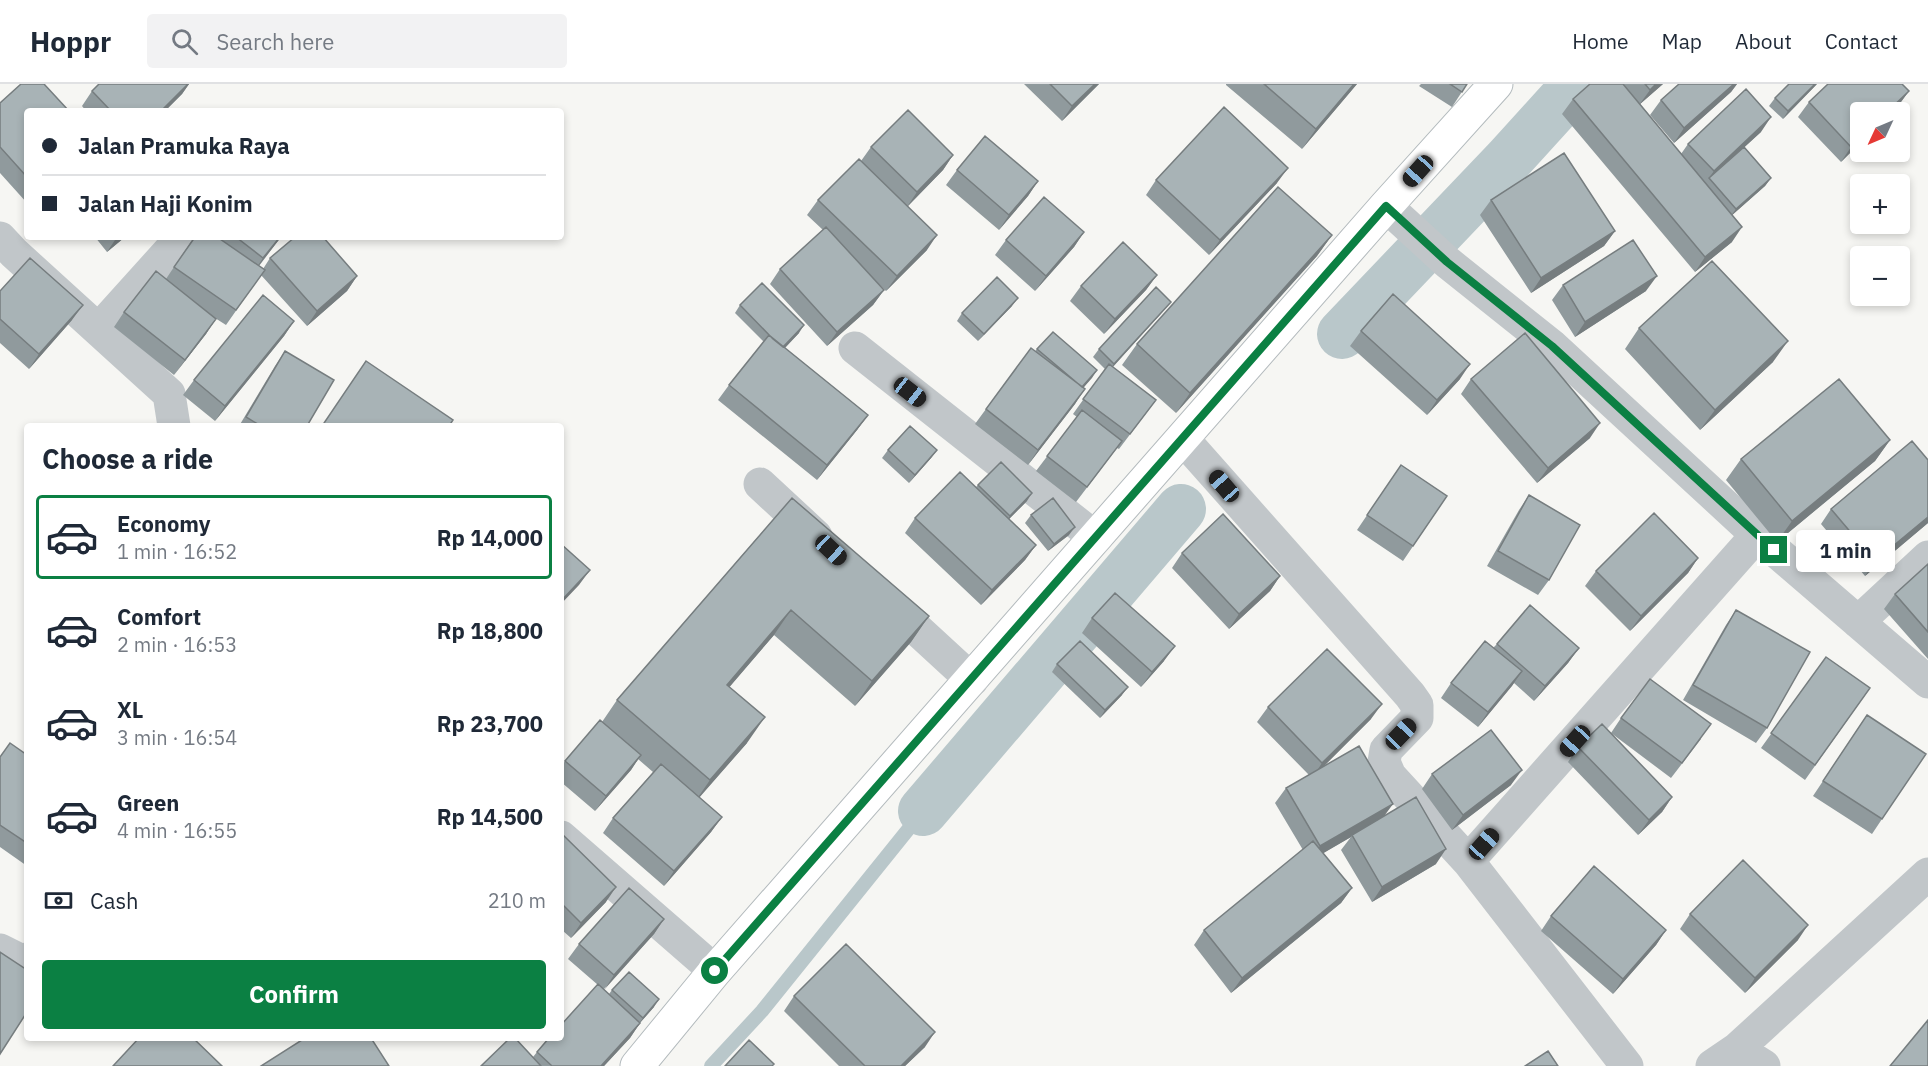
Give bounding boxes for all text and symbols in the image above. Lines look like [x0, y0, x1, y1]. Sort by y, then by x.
search box [147, 14, 567, 68]
text: Hoppr [30, 23, 111, 60]
icon: search [168, 25, 201, 58]
text: Search here [216, 27, 334, 56]
text: Home [1572, 27, 1629, 55]
text: Map [1662, 27, 1702, 55]
text: About [1735, 27, 1792, 55]
text: Contact [1825, 27, 1898, 55]
north arrow [1850, 102, 1910, 162]
map controls [1850, 102, 1910, 306]
text: Jalan Pramuka Raya [78, 131, 290, 160]
car [1399, 152, 1437, 190]
button: + [1850, 174, 1910, 234]
text: Jalan Haji Konim [78, 189, 253, 218]
button: − [1850, 246, 1910, 306]
car [890, 374, 930, 410]
text: Choose a ride [42, 441, 213, 476]
car [1205, 467, 1243, 505]
text: Economy [117, 509, 211, 538]
icon: car [45, 510, 99, 564]
text: Rp 14,000 [437, 523, 543, 552]
callout: 1 min [1795, 529, 1894, 571]
car [812, 531, 850, 569]
route end [1760, 536, 1787, 563]
text: 1 min [1819, 537, 1872, 564]
text: 1 min · 16:52 [117, 538, 237, 565]
text: Comfort [117, 602, 201, 631]
icon: car [45, 603, 99, 657]
text: Rp 18,800 [437, 616, 543, 645]
text: 2 min · 16:53 [117, 631, 237, 658]
text: XL [117, 695, 143, 724]
icon: car [45, 696, 99, 750]
text: Rp 23,700 [437, 709, 543, 738]
car [1382, 715, 1420, 753]
car [1556, 722, 1594, 760]
text: 3 min · 16:54 [117, 724, 237, 751]
text: Green [117, 788, 179, 817]
icon: car [45, 789, 99, 843]
text: Rp 14,500 [437, 802, 543, 831]
text: 4 min · 16:55 [117, 817, 237, 844]
car [1465, 825, 1503, 863]
icon: cash [42, 884, 75, 917]
text: Cash [90, 886, 139, 915]
text: 210 m [488, 887, 546, 914]
route start [701, 957, 728, 984]
button: Confirm [42, 960, 546, 1029]

